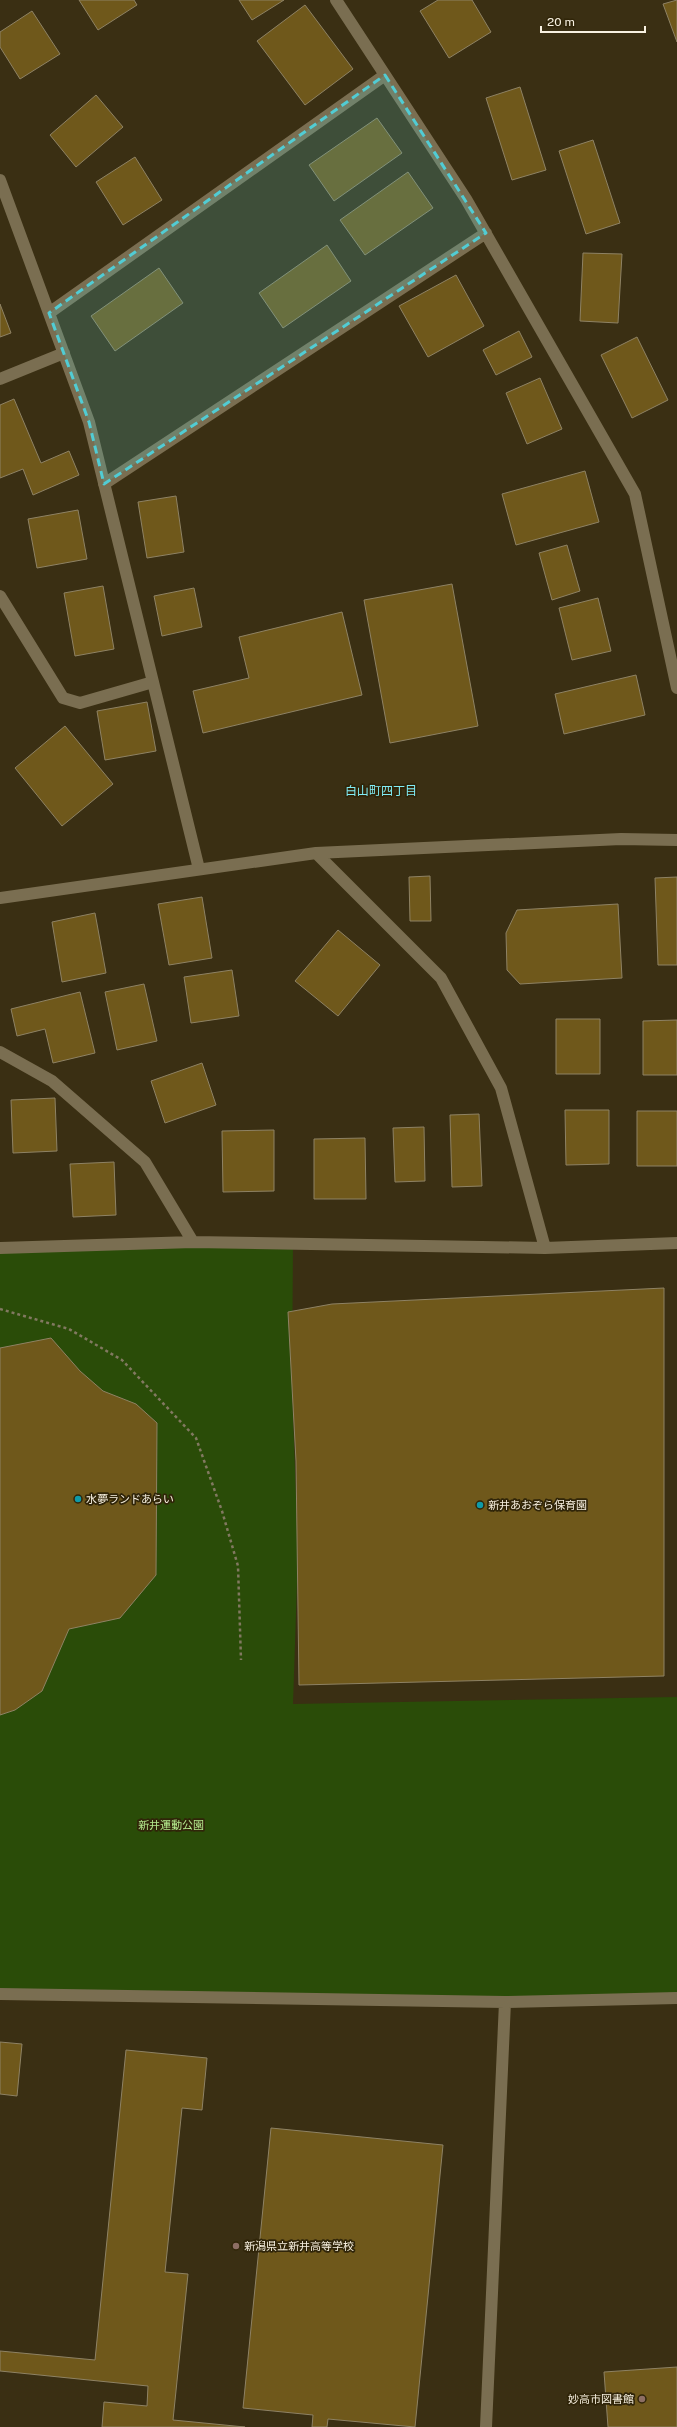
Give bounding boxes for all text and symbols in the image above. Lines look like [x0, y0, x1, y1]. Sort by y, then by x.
scale bar [541, 8, 645, 34]
text: 20 m [547, 15, 575, 29]
district label: 白山町四丁目 [345, 784, 417, 798]
place label: 水夢ランドあらい [86, 1493, 174, 1505]
marker: 水夢ランドあらい [73, 1494, 83, 1504]
place label: 新井あおぞら保育園 [488, 1499, 587, 1511]
marker: 新井あおぞら保育園 [475, 1500, 485, 1510]
park label: 新井運動公園 [138, 1819, 204, 1831]
place label: 新潟県立新井高等学校 [244, 2240, 354, 2252]
marker: 新潟県立新井高等学校 [231, 2241, 241, 2251]
place label: 妙高市図書館 [568, 2393, 634, 2405]
marker: 妙高市図書館 [637, 2394, 647, 2404]

